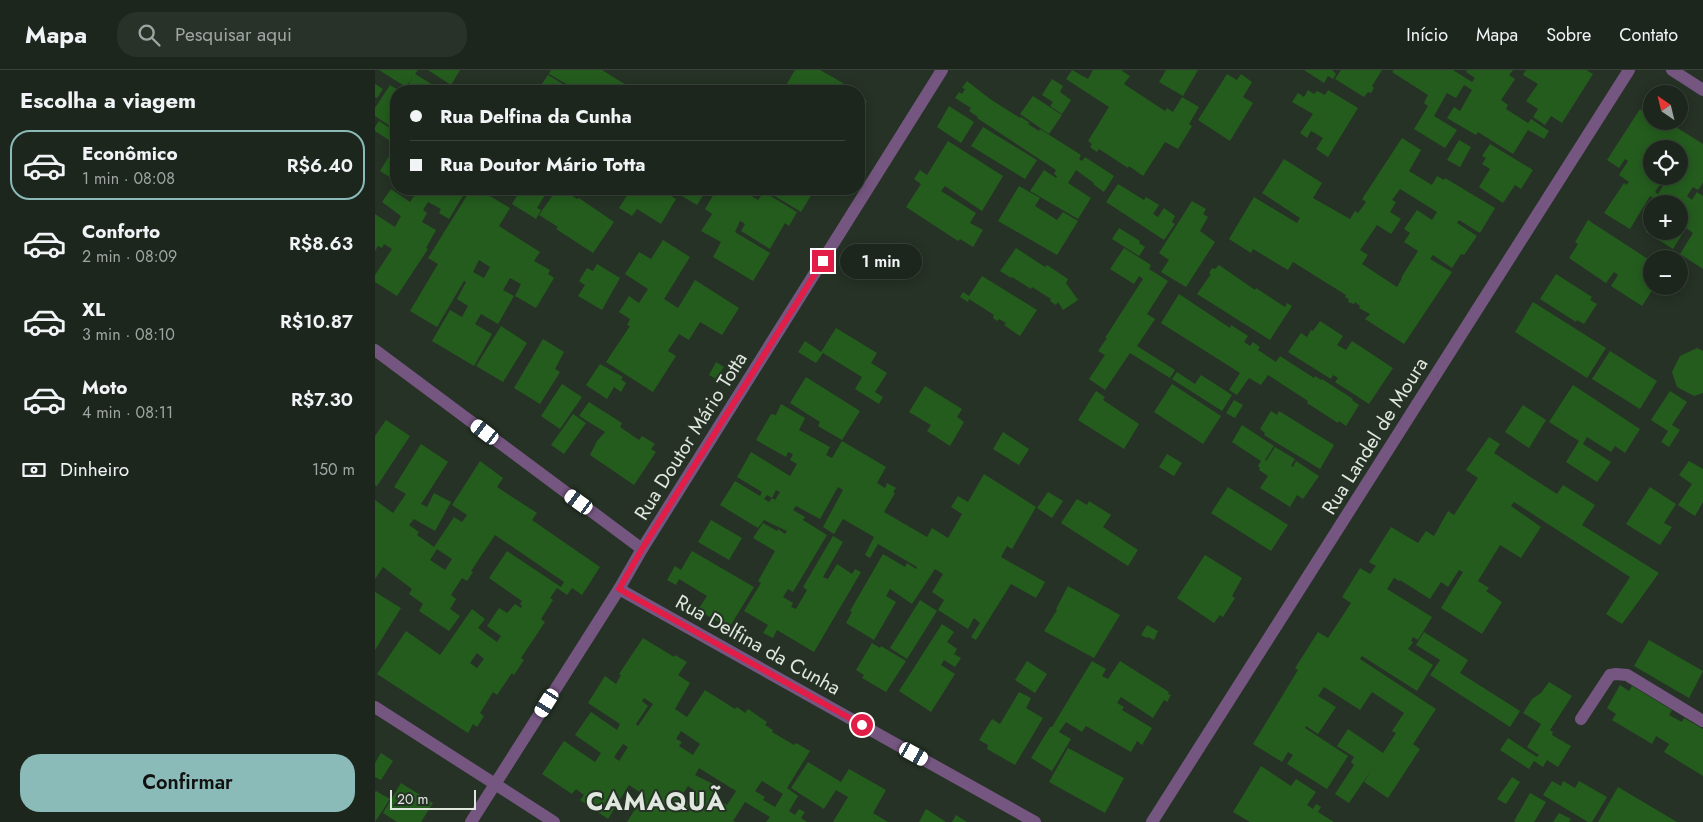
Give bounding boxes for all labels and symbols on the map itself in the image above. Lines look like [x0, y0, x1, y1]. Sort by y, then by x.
north arrow [1643, 85, 1687, 130]
callout: 1 min [841, 244, 923, 278]
route end [812, 250, 834, 272]
street label: Rua Doutor Mário Totta [627, 346, 755, 526]
street label: Rua Landel de Moura [1315, 352, 1435, 520]
car [468, 417, 501, 447]
car [562, 487, 595, 517]
street label: Rua Delfina da Cunha [670, 588, 846, 702]
car [532, 686, 561, 720]
route start [851, 714, 873, 736]
car [897, 740, 930, 768]
district label: CAMAQUÃ [586, 783, 726, 819]
scale bar [390, 787, 476, 810]

